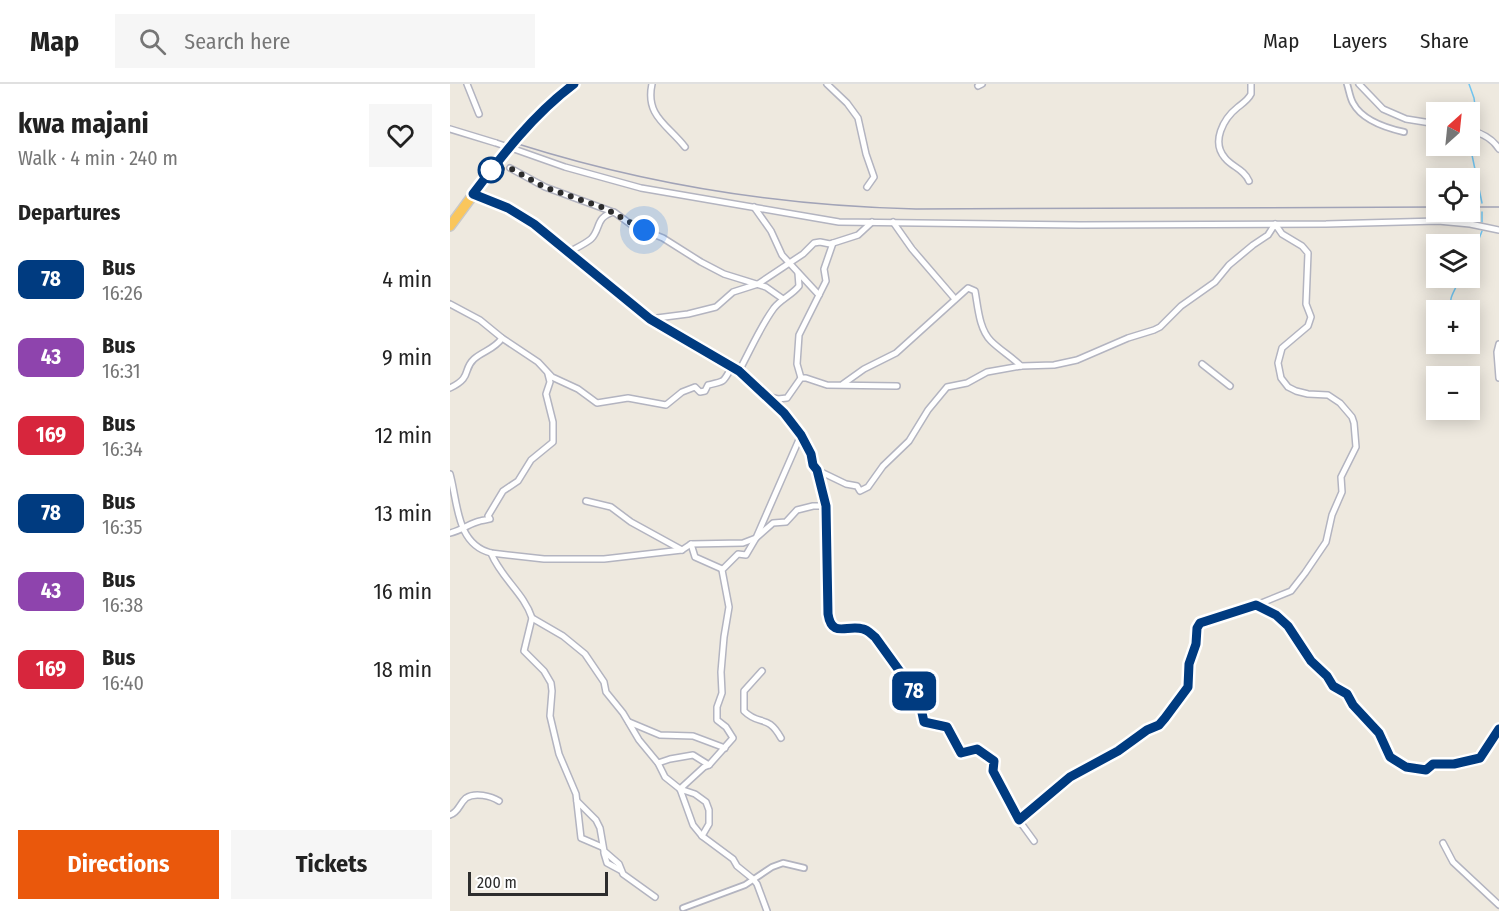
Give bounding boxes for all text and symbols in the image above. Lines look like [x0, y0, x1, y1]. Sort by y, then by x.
search box [115, 14, 535, 68]
text: Map [30, 25, 79, 58]
icon: search [136, 25, 169, 58]
text: Search here [184, 28, 290, 55]
text: Map [1263, 28, 1299, 54]
text: Layers [1332, 28, 1387, 54]
text: Share [1420, 28, 1469, 54]
north arrow [1426, 102, 1480, 156]
map controls [1426, 102, 1480, 420]
button: heart [369, 104, 432, 167]
text: kwa majani [18, 107, 149, 140]
text: Walk · 4 min · 240 m [18, 146, 178, 170]
unlabelled marker [478, 157, 504, 183]
button: locate [1426, 168, 1480, 222]
text: Departures [18, 199, 120, 226]
your location [629, 215, 659, 245]
button: layers [1426, 234, 1480, 288]
text: Bus [102, 254, 135, 281]
text: 78 [41, 266, 61, 292]
text: 4 min [382, 266, 432, 293]
text: 16:26 [102, 281, 143, 305]
button: + [1426, 300, 1480, 354]
text: Bus [102, 332, 135, 359]
text: 43 [41, 344, 61, 370]
text: 9 min [382, 344, 432, 371]
text: 16:31 [102, 359, 140, 383]
button: − [1426, 366, 1480, 420]
text: Bus [102, 410, 135, 437]
text: 169 [36, 422, 66, 448]
text: 12 min [374, 422, 432, 449]
text: 16:34 [102, 437, 143, 461]
text: Bus [102, 488, 135, 515]
text: 78 [41, 500, 61, 526]
text: 13 min [374, 500, 432, 527]
text: 16:35 [102, 515, 142, 539]
text: Bus [102, 566, 135, 593]
text: 43 [41, 578, 61, 604]
text: 16 min [373, 578, 432, 605]
text: 16:38 [102, 593, 143, 617]
text: Bus [102, 644, 135, 671]
text: 169 [36, 656, 66, 682]
text: 18 min [373, 656, 432, 683]
text: 16:40 [102, 671, 144, 695]
line badge: 78 [887, 672, 941, 710]
text: 78 [904, 678, 924, 704]
button: Directions [18, 830, 219, 899]
button: Tickets [231, 830, 432, 899]
scale bar [468, 869, 608, 896]
text: 200 m [477, 873, 517, 892]

